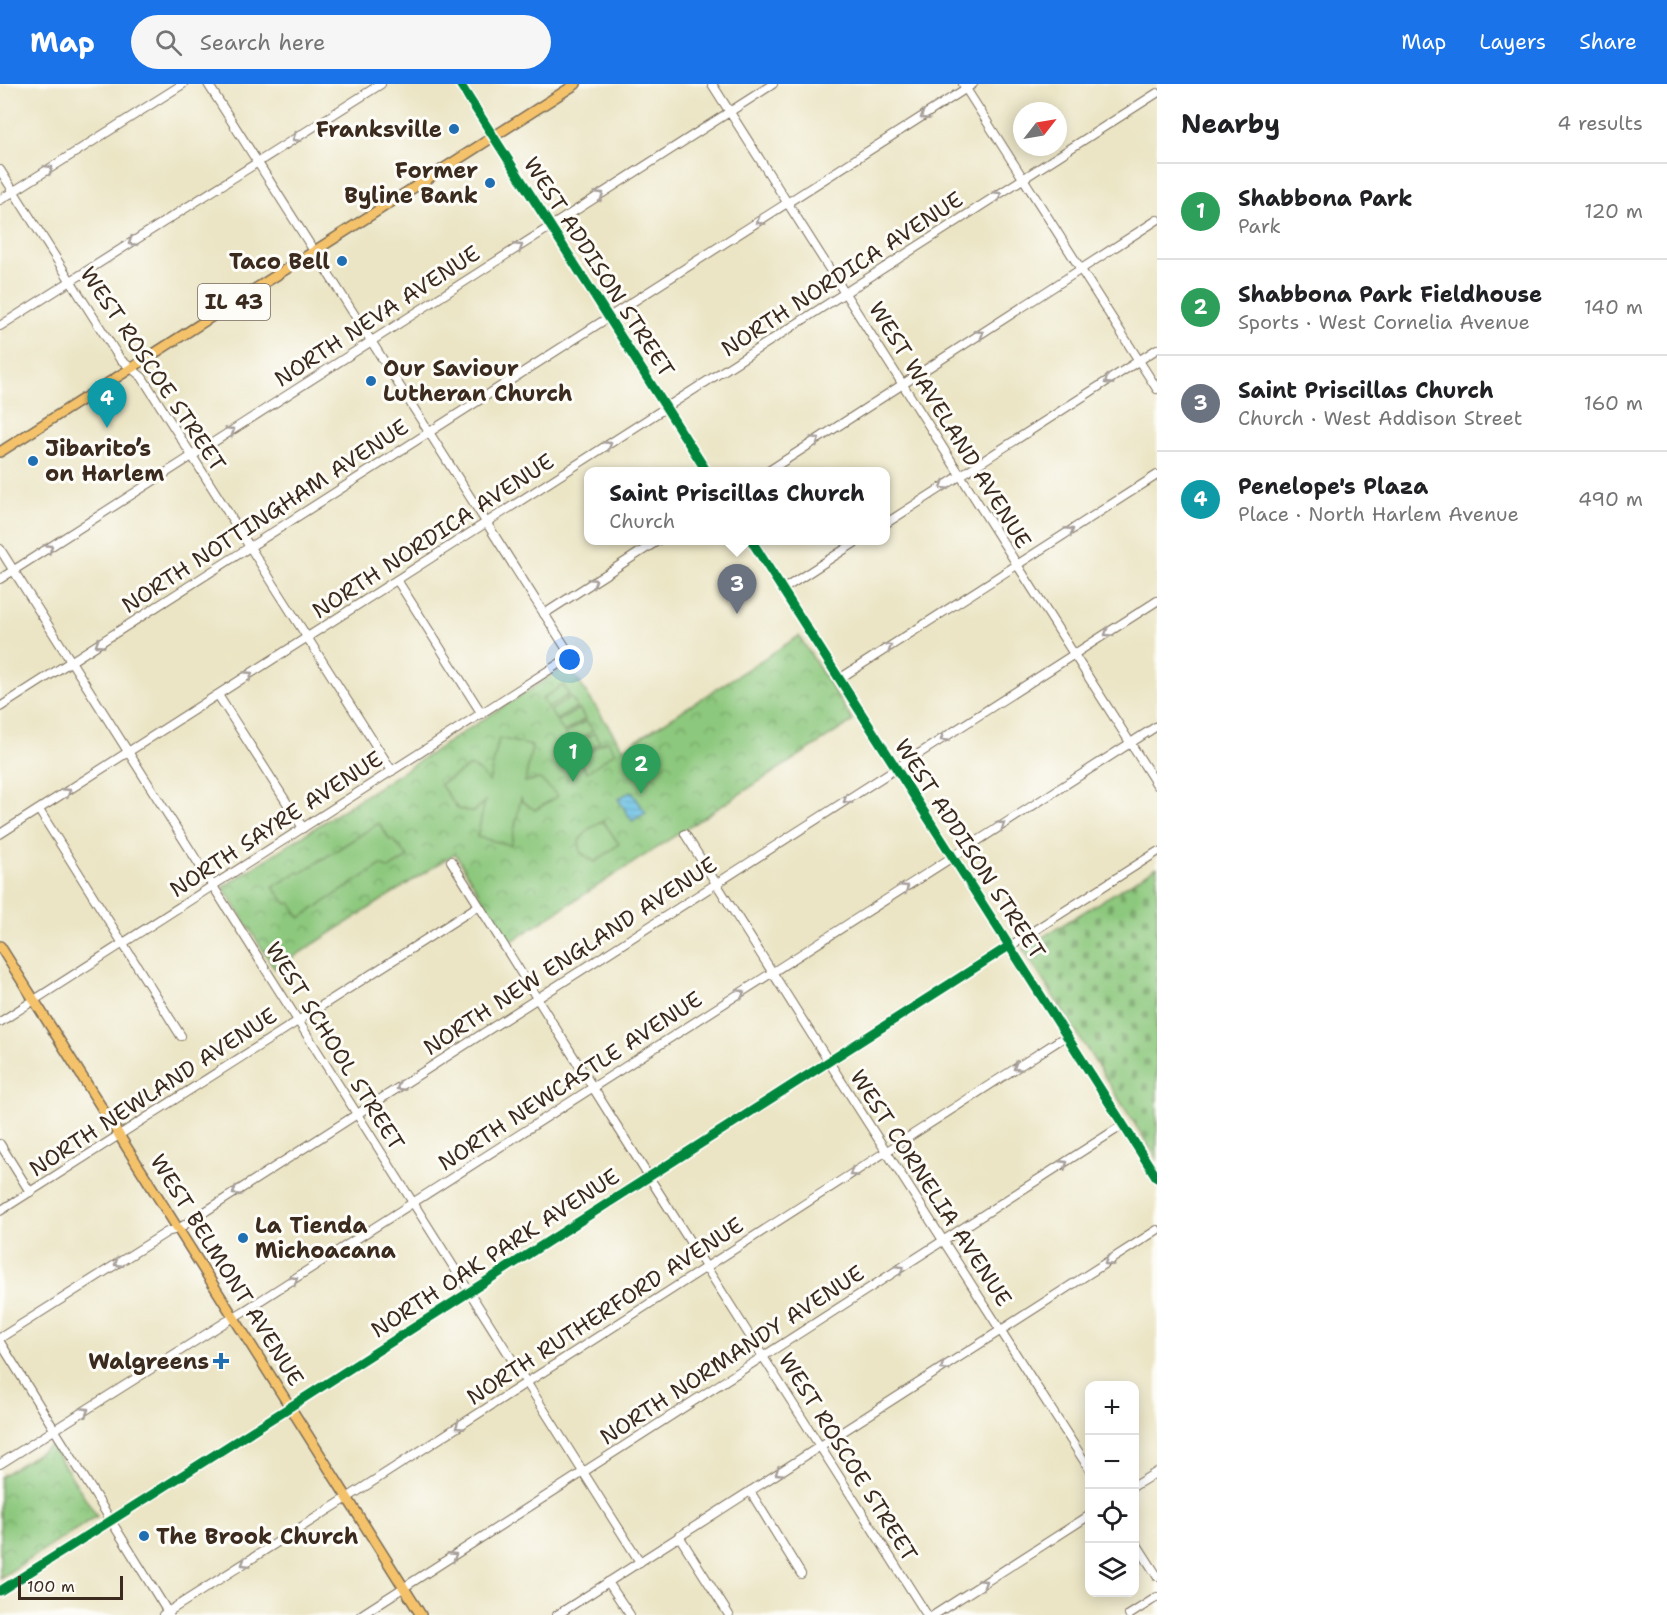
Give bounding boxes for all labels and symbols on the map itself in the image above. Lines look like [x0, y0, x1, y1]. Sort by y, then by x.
north arrow [1013, 102, 1067, 156]
one-way arrow [920, 108, 930, 120]
place label: Franksville [316, 115, 442, 144]
marker: Franksville [447, 122, 461, 136]
one-way arrow [292, 130, 302, 142]
street label: WEST ADDISON STREET [517, 151, 681, 383]
place label: Former Byline Bank [344, 156, 478, 210]
one-way arrow [43, 165, 54, 176]
marker: Former Byline Bank [483, 176, 497, 190]
street label: NORTH NORDICA AVENUE [716, 185, 968, 363]
one-way arrow [593, 191, 604, 202]
one-way arrow [991, 191, 1002, 202]
one-way arrow [755, 214, 766, 225]
one-way arrow [127, 235, 138, 246]
street label: NORTH NEVA AVENUE [269, 239, 485, 393]
one-way arrow [513, 242, 523, 254]
place label: Taco Bell [229, 247, 330, 276]
marker: Taco Bell [335, 254, 349, 268]
street label: WEST ROSCOE STREET [74, 261, 233, 477]
road number: IL 43 [198, 284, 270, 320]
street label: WEST WAVELAND AVENUE [862, 296, 1038, 554]
one-way arrow [974, 330, 984, 342]
place label: Our Saviour Lutheran Church [383, 354, 573, 408]
marker: Our Saviour Lutheran Church [364, 374, 378, 388]
one-way arrow [1104, 374, 1115, 385]
pin: 4 [88, 378, 126, 428]
street label: NORTH NOTTINGHAM AVENUE [116, 412, 414, 620]
one-way arrow [225, 427, 235, 439]
place label: Jibarito’s on Harlem [45, 434, 164, 488]
one-way arrow [809, 436, 820, 447]
one-way arrow [602, 441, 612, 453]
street label: NORTH NORDICA AVENUE [307, 447, 559, 625]
marker: Jibarito’s on Harlem [26, 454, 40, 468]
one-way arrow [940, 479, 950, 491]
one-way arrow [1064, 526, 1074, 538]
one-way arrow [43, 543, 53, 555]
pin: 3 [718, 564, 756, 614]
one-way arrow [586, 578, 597, 589]
one-way arrow [1104, 625, 1114, 637]
one-way arrow [95, 636, 105, 648]
one-way arrow [881, 643, 892, 654]
your location [555, 645, 584, 674]
one-way arrow [242, 671, 253, 682]
one-way arrow [940, 731, 951, 742]
pin: 1 [554, 732, 592, 782]
street label: WEST ADDISON STREET [888, 733, 1052, 965]
street label: NORTH SAYRE AVENUE [164, 744, 388, 904]
pin: 2 [622, 744, 660, 794]
one-way arrow [61, 787, 71, 799]
one-way arrow [843, 793, 853, 805]
one-way arrow [995, 822, 1006, 833]
street label: NORTH NEW ENGLAND AVENUE [418, 850, 722, 1062]
one-way arrow [898, 884, 909, 895]
street label: WEST SCHOOL STREET [259, 936, 411, 1156]
street label: NORTH NEWCASTLE AVENUE [432, 985, 708, 1177]
one-way arrow [734, 989, 745, 1000]
street label: NORTH NEWLAND AVENUE [24, 1001, 282, 1183]
one-way arrow [1013, 1060, 1023, 1072]
street label: WEST CORNELIA AVENUE [843, 1064, 1019, 1312]
one-way arrow [395, 1080, 406, 1091]
street label: WEST BELMONT AVENUE [144, 1149, 310, 1391]
one-way arrow [1057, 1160, 1068, 1171]
street label: NORTH OAK PARK AVENUE [365, 1162, 625, 1344]
one-way arrow [849, 1166, 860, 1177]
one-way arrow [231, 1185, 242, 1196]
street label: NORTH RUTHERFORD AVENUE [461, 1210, 749, 1412]
place label: La Tienda Michoacana [255, 1211, 396, 1265]
marker: La Tienda Michoacana [236, 1231, 250, 1245]
one-way arrow [1104, 1255, 1115, 1266]
one-way arrow [114, 1256, 124, 1268]
street label: NORTH NORMANDY AVENUE [594, 1259, 870, 1451]
one-way arrow [893, 1265, 904, 1276]
one-way arrow [288, 1275, 298, 1287]
place label: Walgreens [88, 1347, 209, 1376]
street label: WEST ROSCOE STREET [772, 1347, 924, 1567]
marker: Walgreens [214, 1354, 228, 1368]
one-way arrow [939, 1360, 950, 1371]
one-way arrow [79, 1406, 89, 1418]
one-way arrow [455, 1419, 466, 1430]
one-way arrow [775, 1465, 786, 1476]
place label: The Brook Church [156, 1522, 359, 1551]
marker: The Brook Church [137, 1529, 151, 1543]
one-way arrow [446, 1552, 457, 1563]
one-way arrow [241, 1556, 252, 1567]
scale bar [18, 1573, 123, 1600]
one-way arrow [977, 1579, 987, 1591]

